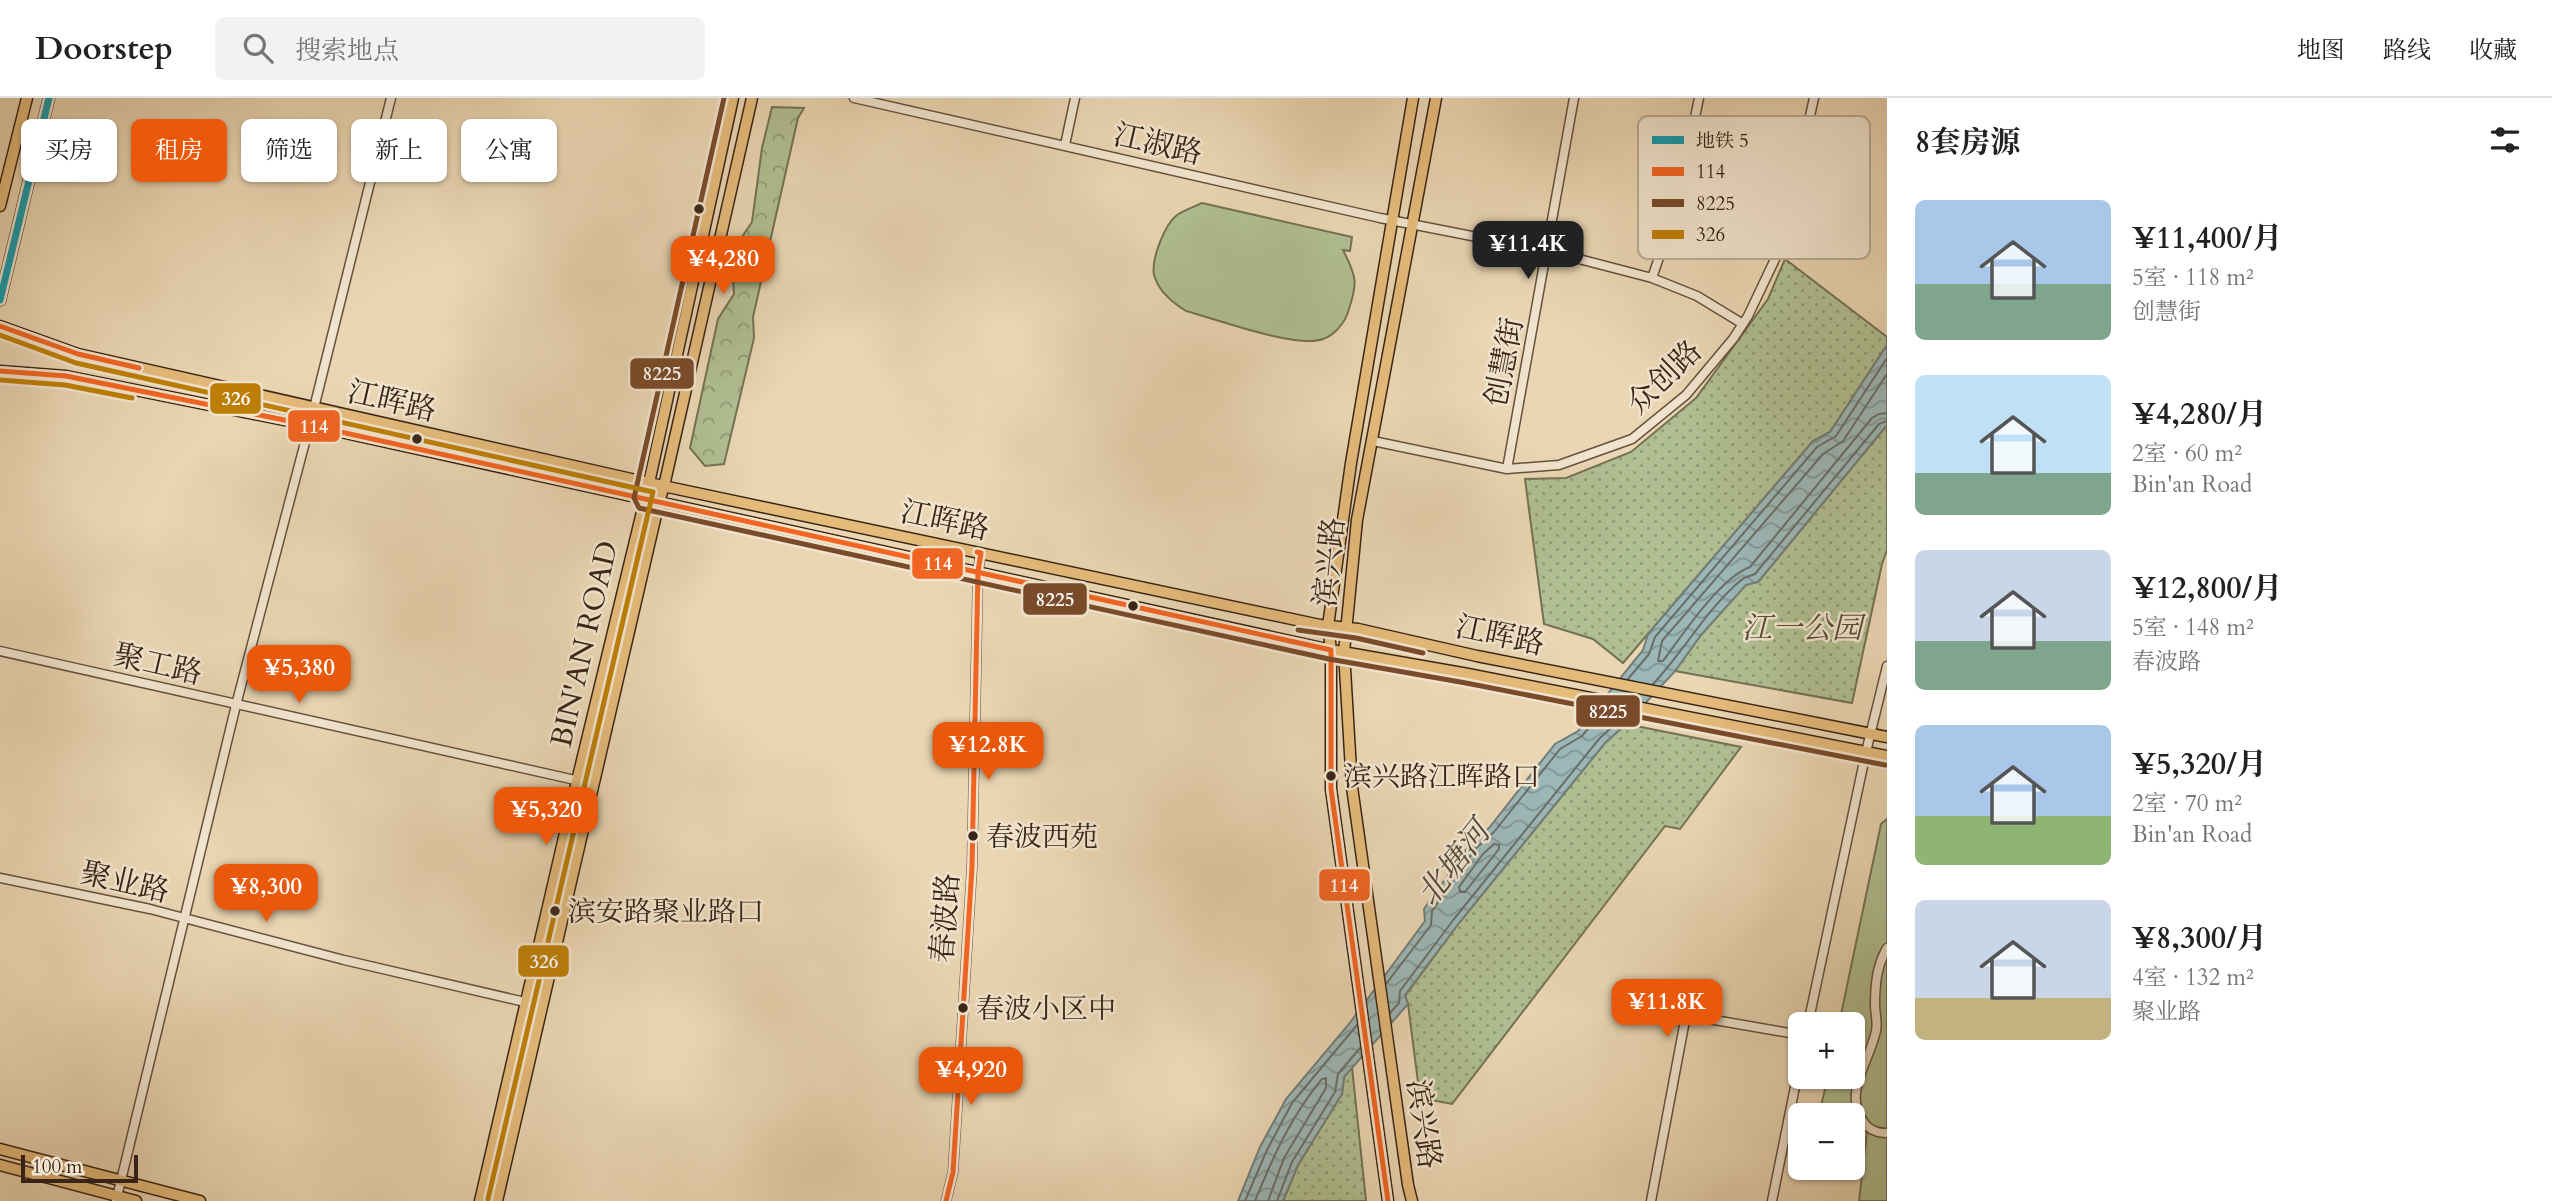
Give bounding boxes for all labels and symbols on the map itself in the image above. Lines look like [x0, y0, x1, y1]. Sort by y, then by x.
street label: 江淑路 [1109, 114, 1206, 175]
legend [1638, 116, 1870, 259]
text: 地铁 5 [1696, 128, 1749, 154]
text: 114 [1696, 159, 1725, 185]
text: 8225 [1696, 191, 1735, 217]
unlabelled marker [692, 202, 706, 216]
pin: ¥11.4K [1471, 222, 1585, 281]
text: 326 [1696, 222, 1725, 248]
pin: ¥4,280 [666, 236, 780, 296]
street label: 创慧街 [1476, 314, 1533, 410]
street label: 众创路 [1618, 331, 1711, 423]
line badge: 8225 [629, 357, 695, 390]
text: 8225 [643, 361, 681, 387]
street label: 江晖路 [343, 371, 440, 432]
line badge: 326 [209, 382, 262, 415]
text: 326 [221, 386, 251, 412]
line badge: 114 [287, 409, 341, 443]
text: 114 [299, 414, 329, 440]
unlabelled marker [410, 432, 424, 446]
street label: 江晖路 [897, 491, 993, 550]
street label: 滨兴路 [1304, 515, 1355, 609]
street label: BIN'AN ROAD [541, 537, 628, 751]
line badge: 114 [911, 547, 964, 580]
text: 114 [923, 551, 953, 577]
line badge: 8225 [1022, 582, 1088, 616]
text: 8225 [1036, 587, 1074, 613]
unlabelled marker [1126, 599, 1140, 613]
street label: 江晖路 [1452, 606, 1548, 665]
park label: 江一公园 [1742, 608, 1866, 649]
street label: 聚工路 [109, 634, 206, 695]
pin: ¥5,380 [242, 646, 356, 705]
line badge: 8225 [1575, 694, 1641, 728]
text: 8225 [1589, 699, 1627, 725]
pin: ¥12.8K [931, 722, 1045, 782]
place label: 滨兴路江晖路口 [1344, 758, 1540, 796]
marker: 滨兴路江晖路口 [1324, 769, 1338, 783]
pin: ¥5,320 [489, 788, 603, 847]
water label: 北塘河 [1407, 808, 1504, 915]
place label: 春波西苑 [986, 818, 1098, 856]
marker: 春波西苑 [966, 829, 980, 843]
street label: 聚业路 [76, 852, 173, 913]
pin: ¥8,300 [209, 864, 323, 924]
line badge: 114 [1318, 868, 1371, 902]
street label: 春波路 [922, 872, 969, 964]
text: 114 [1329, 873, 1359, 899]
place label: 滨安路聚业路口 [568, 893, 764, 931]
marker: 滨安路聚业路口 [548, 904, 562, 918]
line badge: 326 [517, 944, 570, 978]
text: 326 [529, 949, 559, 975]
pin: ¥11.8K [1610, 979, 1724, 1039]
place label: 春波小区中 [976, 990, 1116, 1028]
marker: 春波小区中 [956, 1001, 970, 1015]
pin: ¥4,920 [914, 1048, 1028, 1107]
street label: 滨兴路 [1397, 1077, 1450, 1171]
scale bar [21, 1152, 138, 1184]

